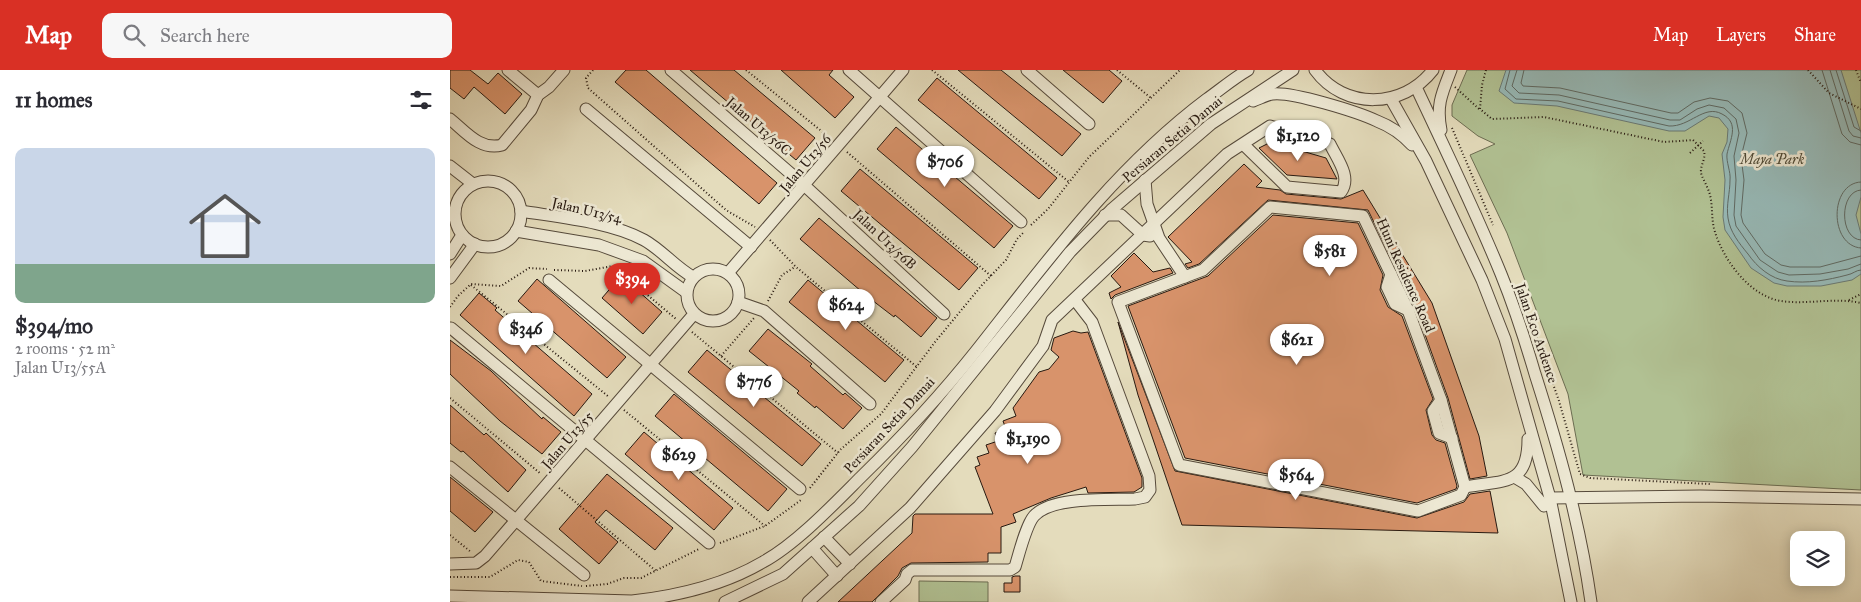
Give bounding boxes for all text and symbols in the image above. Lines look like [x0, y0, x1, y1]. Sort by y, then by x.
search box [102, 13, 452, 58]
text: Map [25, 20, 72, 50]
icon: search [120, 21, 148, 49]
text: Search here [160, 24, 250, 47]
text: Map [1653, 24, 1688, 46]
text: Layers [1716, 24, 1766, 46]
text: Share [1794, 24, 1836, 46]
icon: filters [407, 86, 435, 114]
text: 11 homes [15, 87, 92, 113]
street label: Jalan U13/56C [720, 92, 795, 160]
street label: Persiaran Setia Damai [1119, 92, 1226, 186]
pin: $1,120 [1257, 119, 1339, 162]
text: $1,120 [1276, 126, 1320, 145]
street label: Jalan U13/56 [775, 130, 836, 198]
pin: $706 [915, 146, 975, 188]
park label: Maya Park [1738, 151, 1805, 168]
text: $706 [927, 152, 963, 171]
icon: home [180, 181, 270, 271]
street label: Jalan U13/54 [548, 194, 625, 228]
street label: Jalan U13/56B [847, 204, 920, 274]
street label: Huni Residence Road [1373, 215, 1438, 335]
pin: $581 [1300, 234, 1360, 277]
text: $581 [1314, 241, 1346, 260]
pin: $394 [602, 262, 662, 305]
text: $394 [615, 269, 649, 288]
street label: Jalan Eco Ardence [1510, 279, 1562, 386]
pin: $624 [816, 288, 876, 331]
text: $624 [829, 295, 863, 314]
pin: $346 [496, 312, 556, 355]
text: $394/mo [15, 313, 93, 339]
text: $346 [509, 319, 543, 338]
pin: $621 [1267, 324, 1327, 366]
text: $621 [1281, 330, 1313, 349]
text: 2 rooms · 52 m² [15, 339, 115, 358]
text: Jalan U13/55A [15, 358, 106, 377]
pin: $776 [724, 366, 784, 408]
text: $776 [737, 372, 771, 391]
street label: Persiaran Setia Damai [840, 374, 938, 477]
street label: Jalan U13/55 [537, 408, 598, 475]
pin: $1,190 [987, 422, 1069, 465]
text: $1,190 [1006, 429, 1050, 448]
pin: $629 [649, 438, 709, 481]
text: $629 [662, 445, 696, 464]
pin: $564 [1266, 458, 1326, 501]
text: $564 [1279, 465, 1313, 484]
map controls [1790, 531, 1845, 586]
button: layers [1790, 531, 1845, 586]

